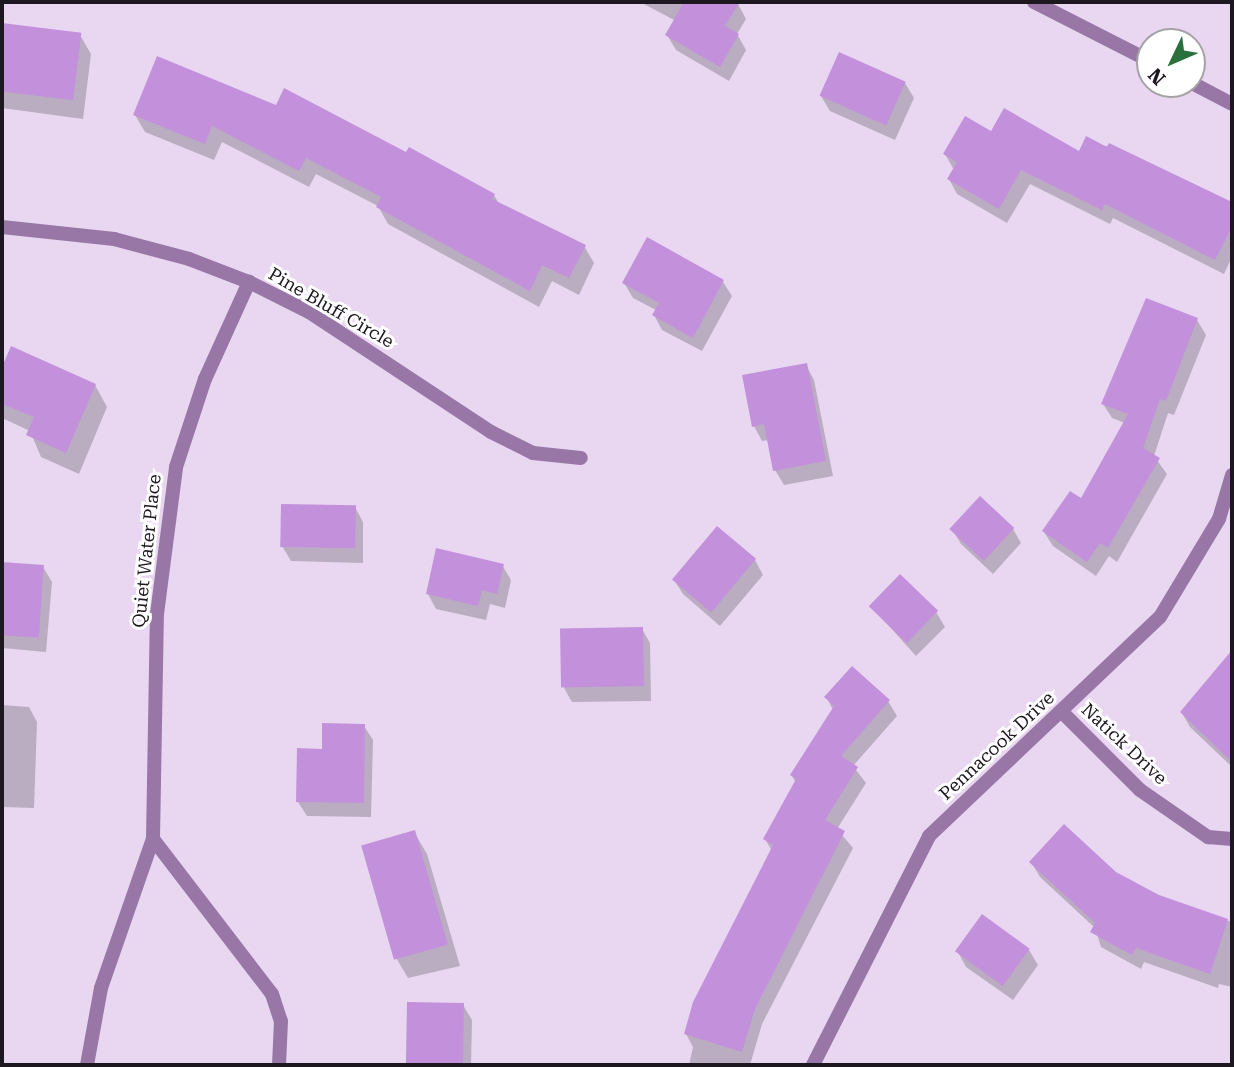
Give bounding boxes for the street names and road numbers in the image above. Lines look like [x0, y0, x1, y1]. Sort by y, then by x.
street label: Pine Bluff Circle [264, 263, 398, 353]
street label: Quiet Water Place [128, 473, 166, 629]
street label: Pennacook Drive [935, 687, 1059, 805]
street label: Natick Drive [1077, 699, 1171, 789]

